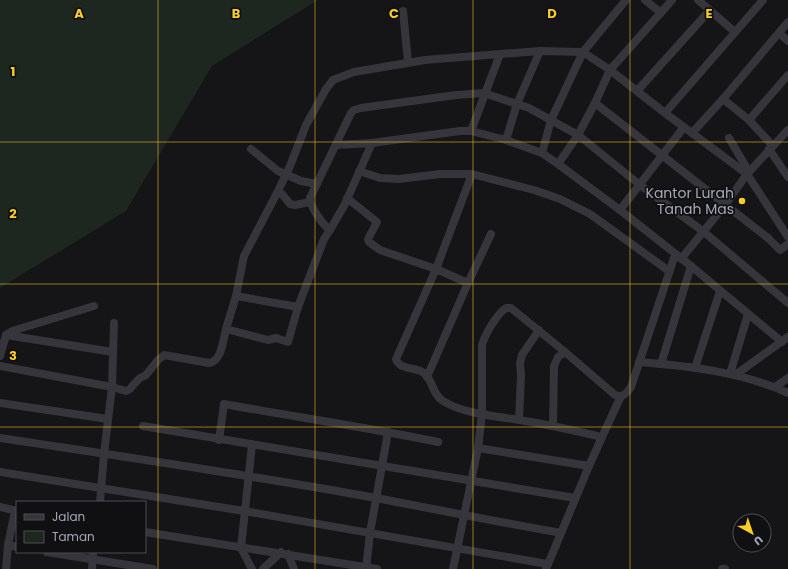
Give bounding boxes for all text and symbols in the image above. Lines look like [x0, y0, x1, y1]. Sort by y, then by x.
text: A [74, 4, 84, 23]
text: B [232, 4, 241, 23]
text: C [389, 4, 399, 23]
text: D [547, 4, 557, 23]
text: E [705, 4, 713, 23]
text: 1 [11, 62, 15, 81]
place label: Kantor Lurah Tanah Mas [646, 183, 734, 219]
marker: Kantor Lurah Tanah Mas [737, 196, 747, 206]
text: 2 [9, 204, 17, 223]
text: 3 [9, 346, 17, 365]
legend [16, 501, 146, 553]
text: Jalan [52, 508, 85, 525]
north arrow [732, 513, 772, 553]
text: Taman [52, 528, 95, 545]
text: U [750, 532, 767, 549]

